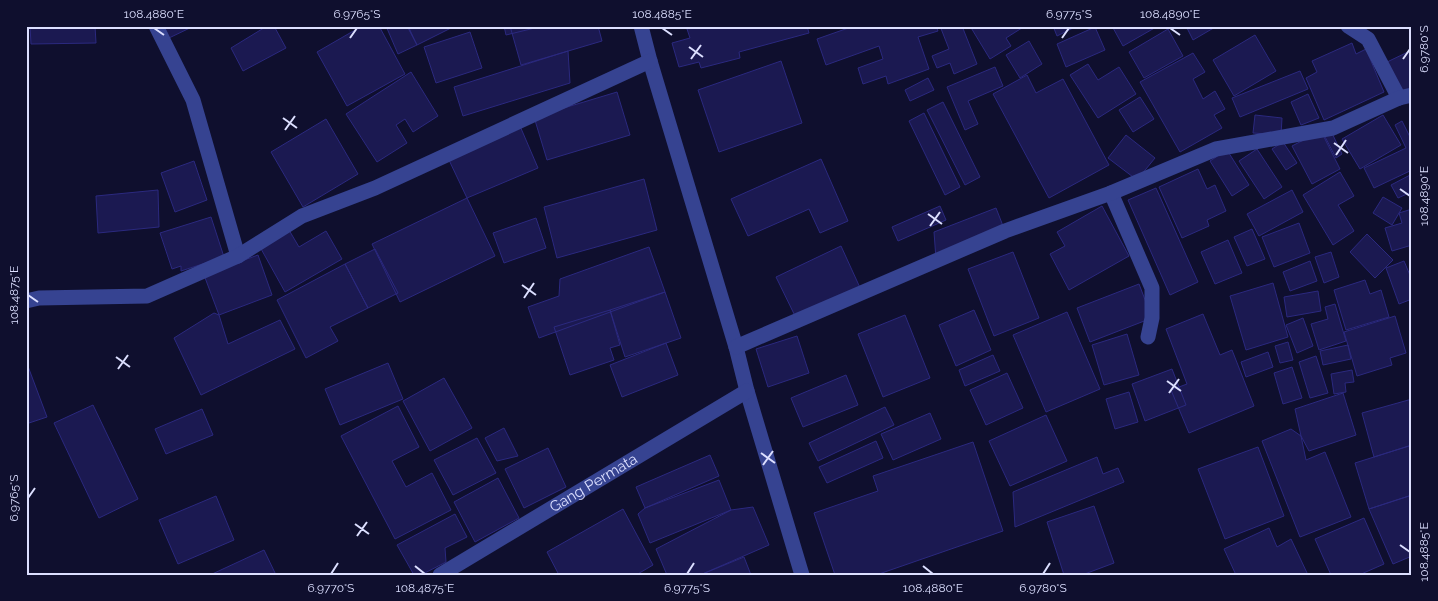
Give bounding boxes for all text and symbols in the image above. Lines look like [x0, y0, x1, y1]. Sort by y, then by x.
text: 108.4880°E [124, 7, 184, 21]
text: 6.9765°S [333, 7, 381, 21]
text: 108.4885°E [632, 7, 692, 21]
text: 6.9775°S [1046, 7, 1092, 21]
text: 108.4890°E [1140, 7, 1200, 21]
text: 6.9780°S [1417, 25, 1431, 73]
text: 108.4890°E [1417, 166, 1431, 226]
text: 108.4875°E [7, 266, 21, 324]
street label: Gang Permata [546, 450, 641, 516]
text: 6.9765°S [7, 474, 21, 522]
text: 108.4885°E [1417, 522, 1431, 582]
text: 6.9770°S [308, 581, 354, 595]
text: 108.4875°E [396, 581, 454, 595]
text: 6.9775°S [664, 581, 710, 595]
text: 108.4880°E [903, 581, 963, 595]
text: 6.9780°S [1019, 581, 1067, 595]

